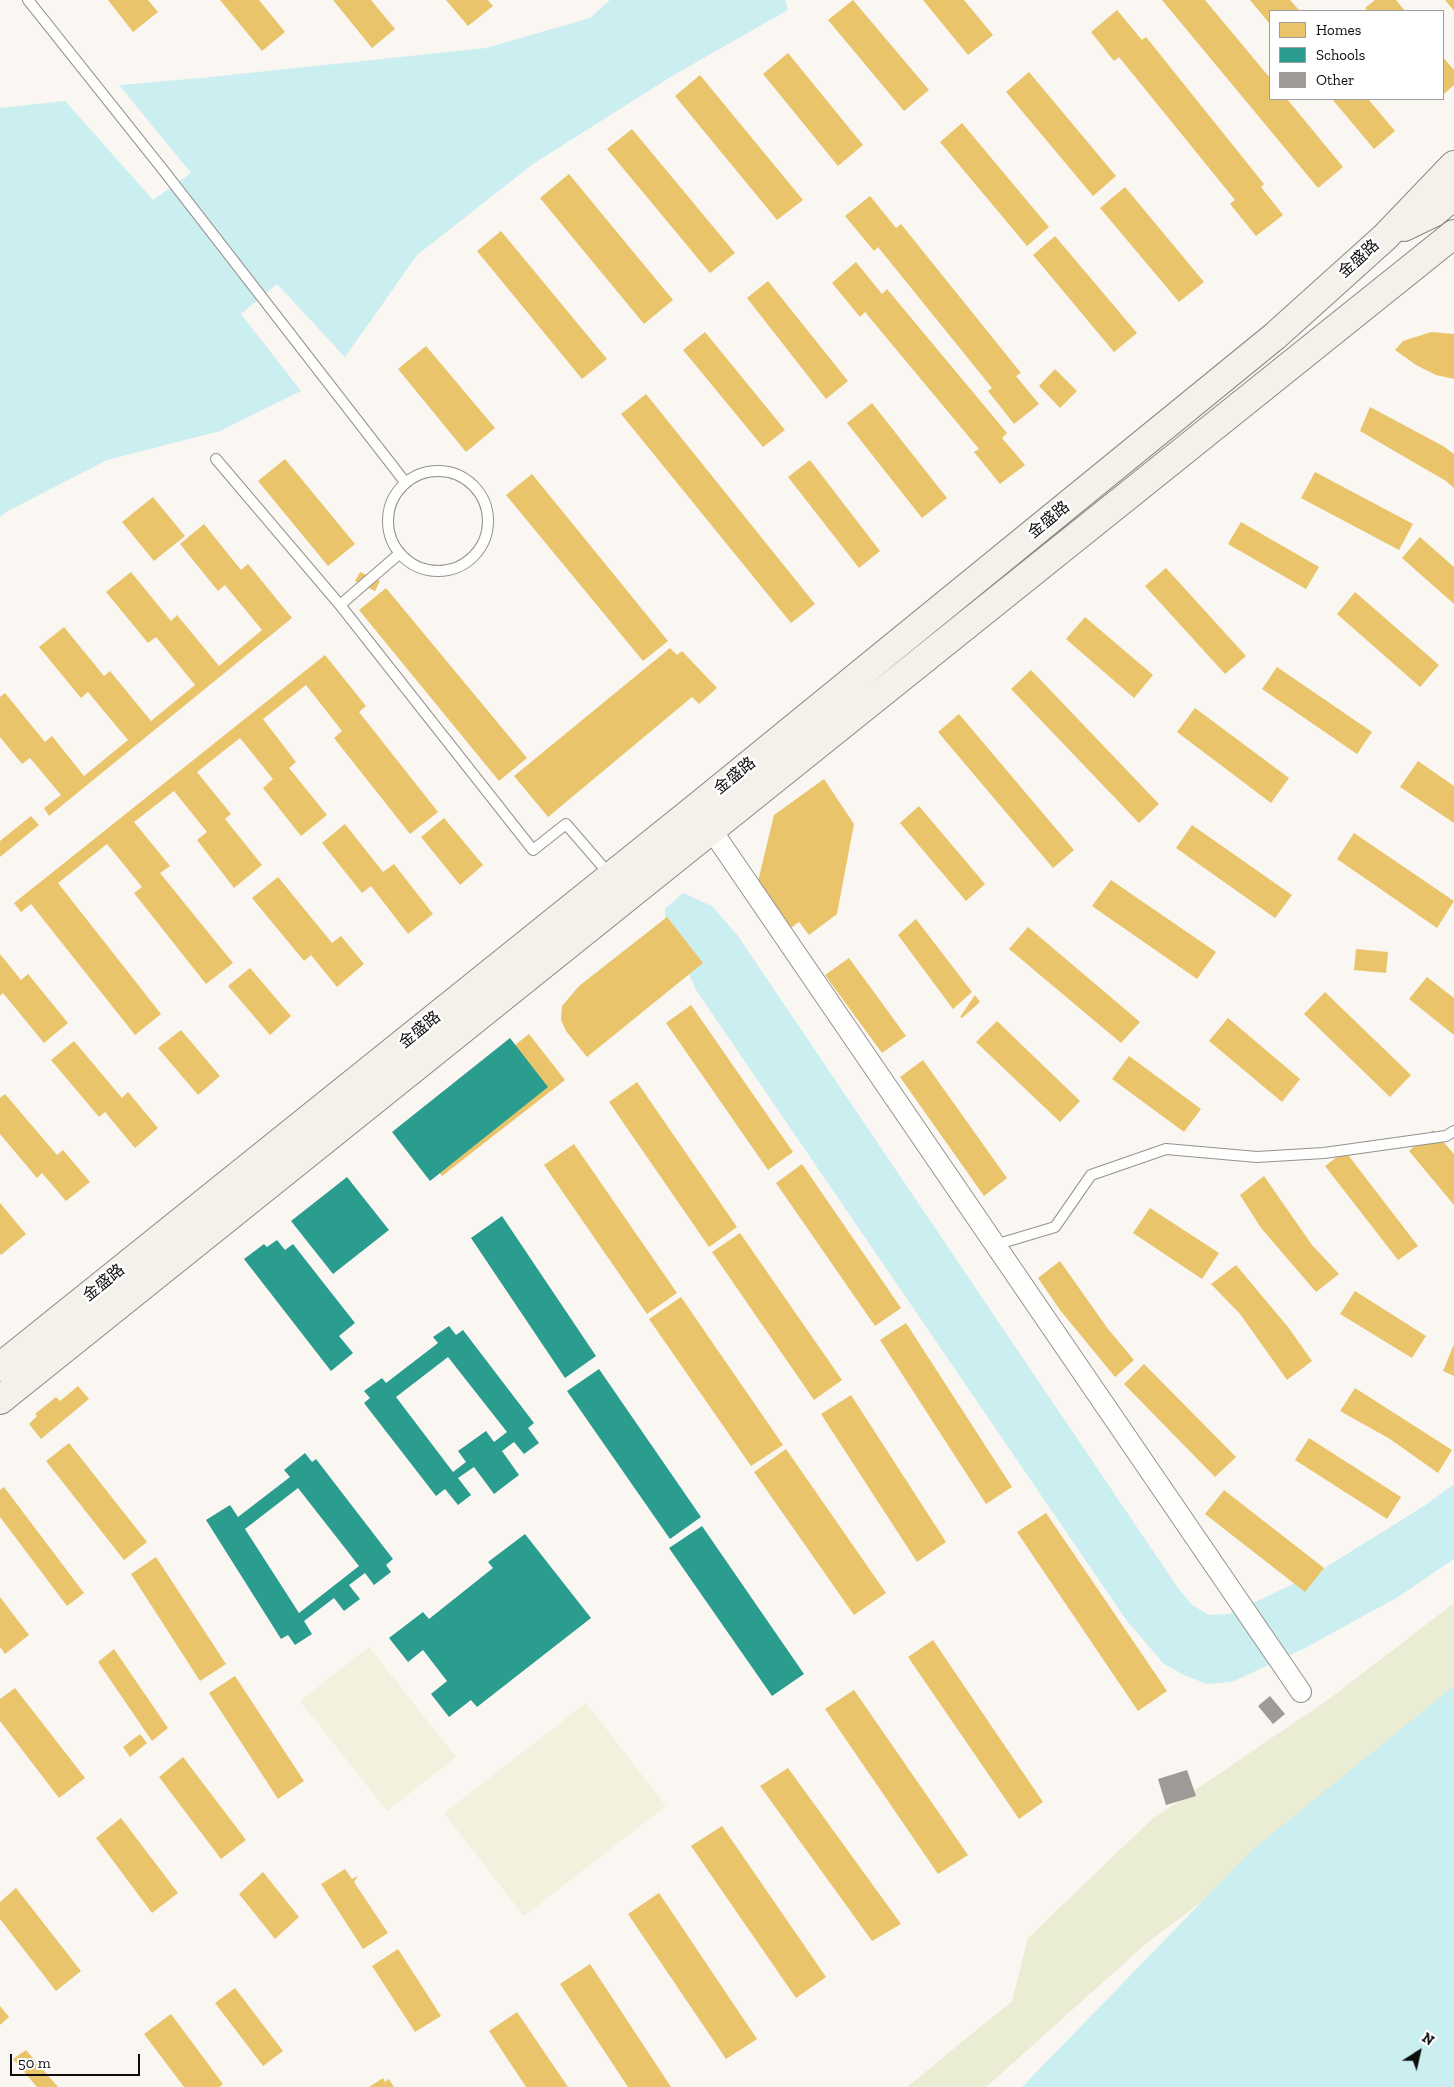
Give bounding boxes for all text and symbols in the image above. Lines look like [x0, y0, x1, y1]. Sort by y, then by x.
legend [1269, 10, 1444, 100]
text: Homes [1316, 21, 1361, 39]
text: Schools [1316, 46, 1365, 64]
text: Other [1316, 71, 1354, 89]
street label: 金盛路 [1335, 236, 1383, 282]
street label: 金盛路 [1024, 497, 1074, 543]
street label: 金盛路 [710, 753, 760, 799]
street label: 金盛路 [395, 1007, 445, 1053]
street label: 金盛路 [79, 1260, 129, 1306]
north arrow [1394, 2027, 1444, 2077]
text: N [1419, 2029, 1437, 2049]
scale bar [12, 2044, 142, 2076]
text: 50 m [18, 2054, 51, 2072]

